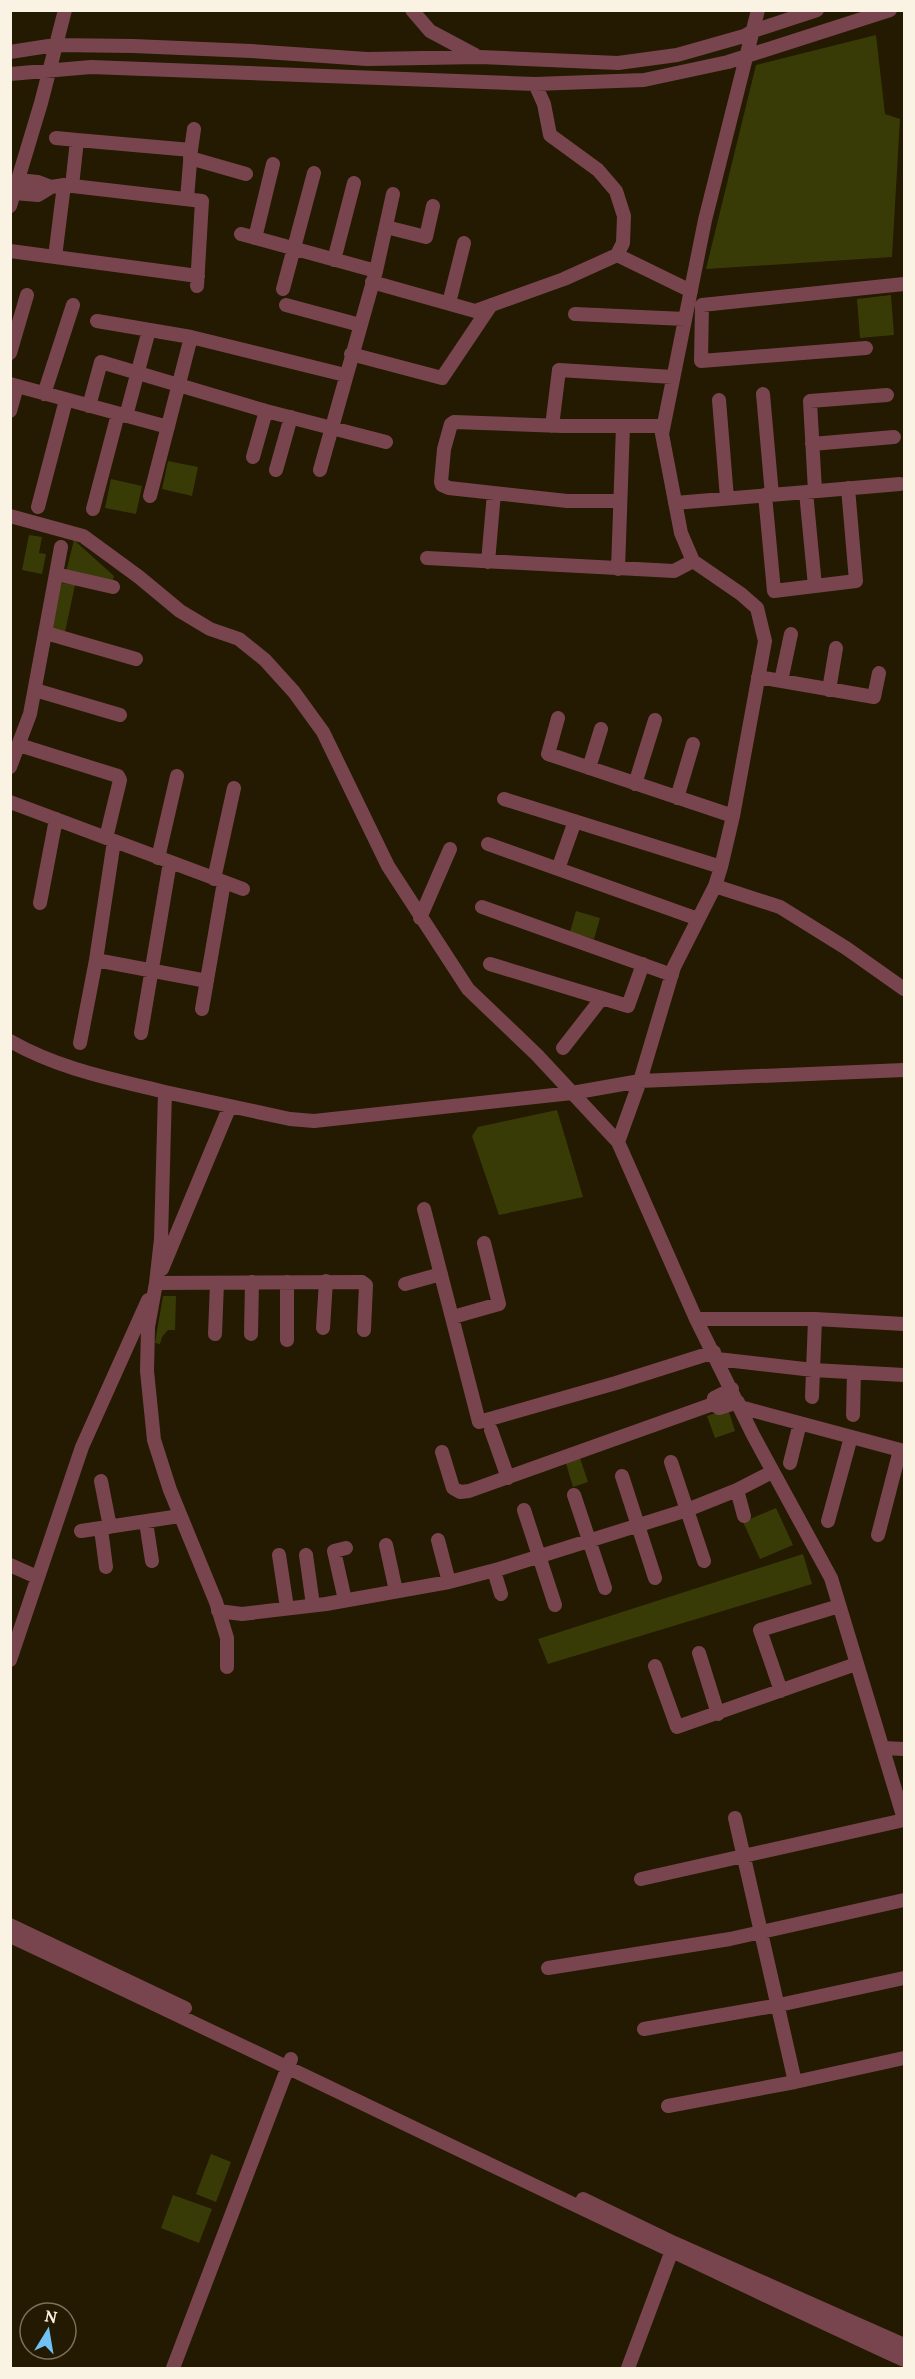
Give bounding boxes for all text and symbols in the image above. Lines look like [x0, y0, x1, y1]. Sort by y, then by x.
north arrow [18, 2301, 78, 2361]
text: N [43, 2305, 59, 2327]

